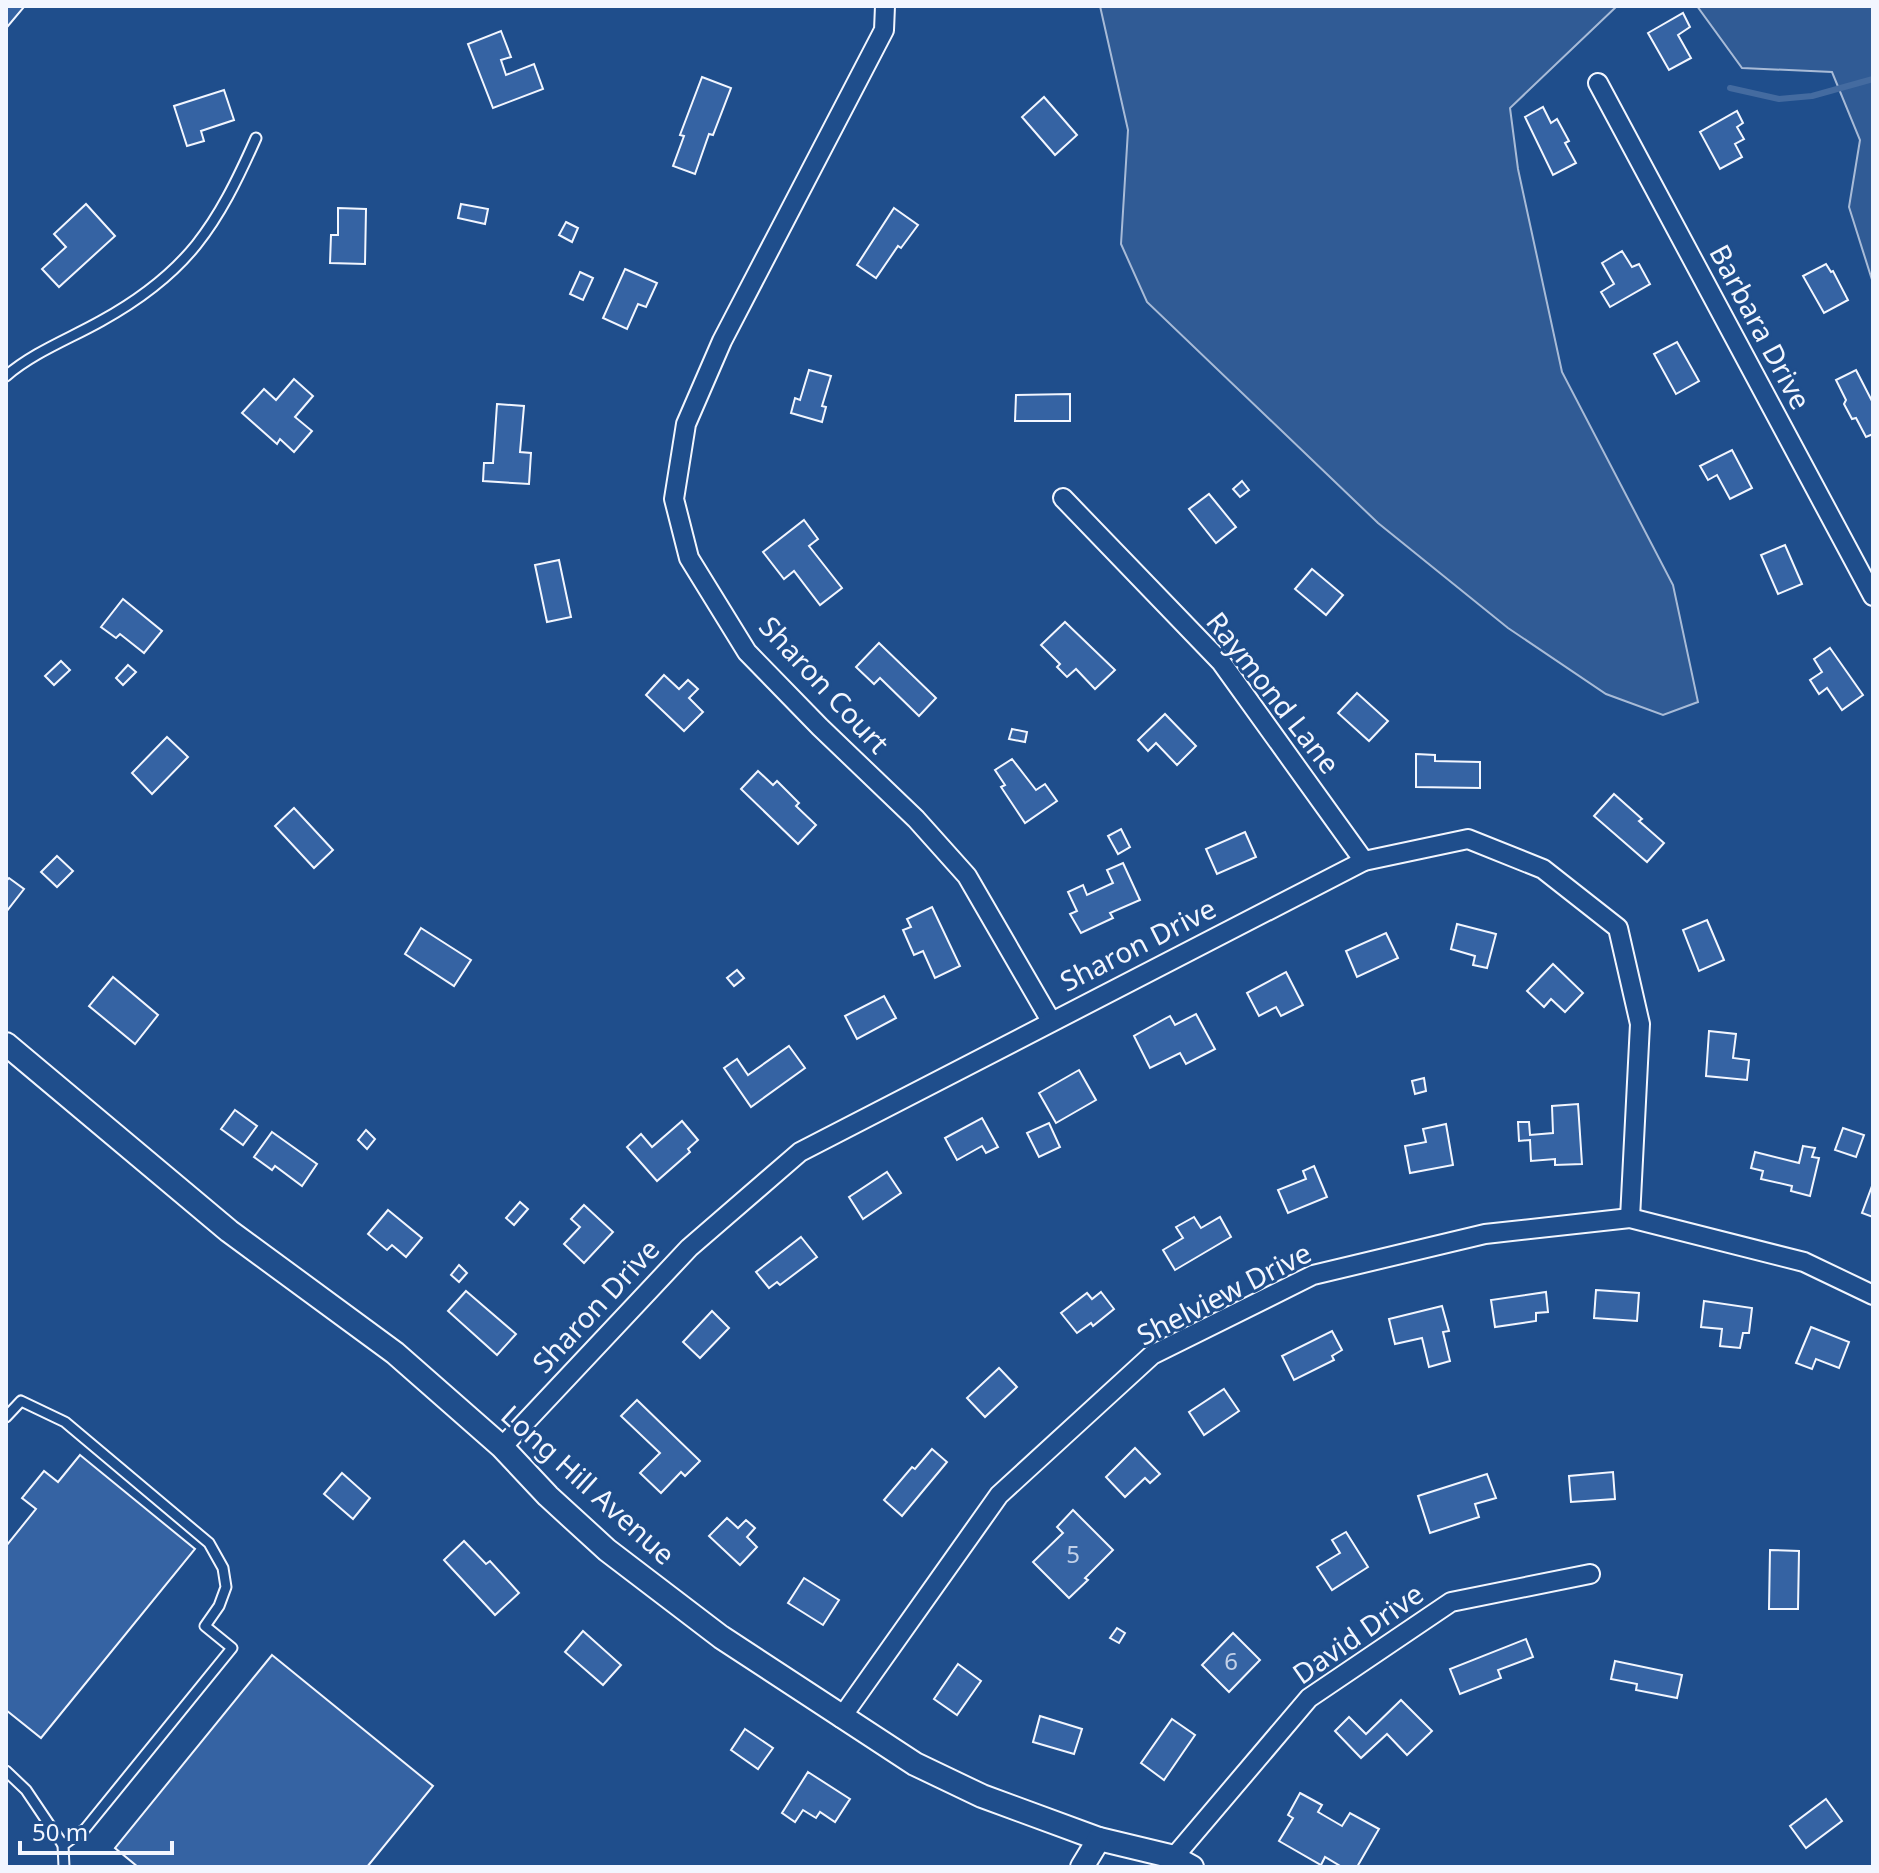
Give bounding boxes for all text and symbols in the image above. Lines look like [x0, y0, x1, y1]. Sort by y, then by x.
street label: Barbara Drive [1701, 237, 1820, 416]
street label: Raymond Lane [1199, 604, 1349, 781]
street label: Sharon Court [751, 608, 898, 761]
street label: Sharon Drive [1053, 889, 1222, 1000]
street label: Sharon Drive [523, 1230, 667, 1381]
street label: Shelview Drive [1130, 1233, 1317, 1353]
street label: Long Hill Avenue [494, 1396, 684, 1572]
house number: 5 [1066, 1537, 1080, 1570]
street label: David Drive [1285, 1574, 1430, 1692]
house number: 6 [1224, 1644, 1238, 1677]
scale bar [20, 1805, 172, 1855]
text: 50 m [32, 1815, 88, 1848]

